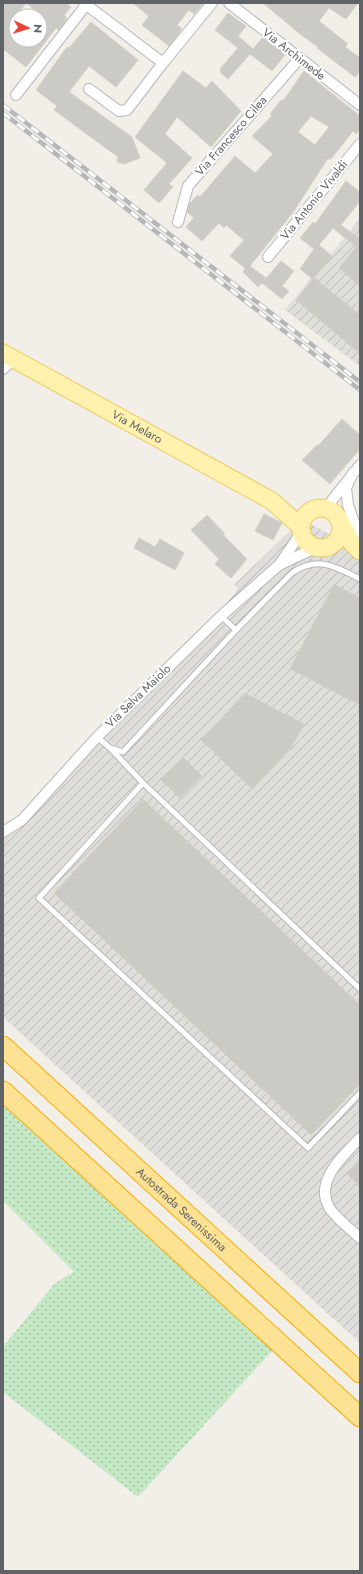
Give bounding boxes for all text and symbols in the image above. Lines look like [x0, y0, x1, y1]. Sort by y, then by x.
north arrow [8, 8, 48, 48]
text: N [30, 24, 46, 34]
street label: Via Archimede [259, 24, 329, 84]
street label: Via Francesco Cilea [191, 92, 271, 180]
street label: Via Antonio Vivaldi [276, 156, 352, 244]
street label: Via Melaro [108, 406, 166, 448]
street label: Via Selva Maiolo [101, 660, 175, 732]
street label: Autostrada Serenissima [132, 1163, 231, 1256]

